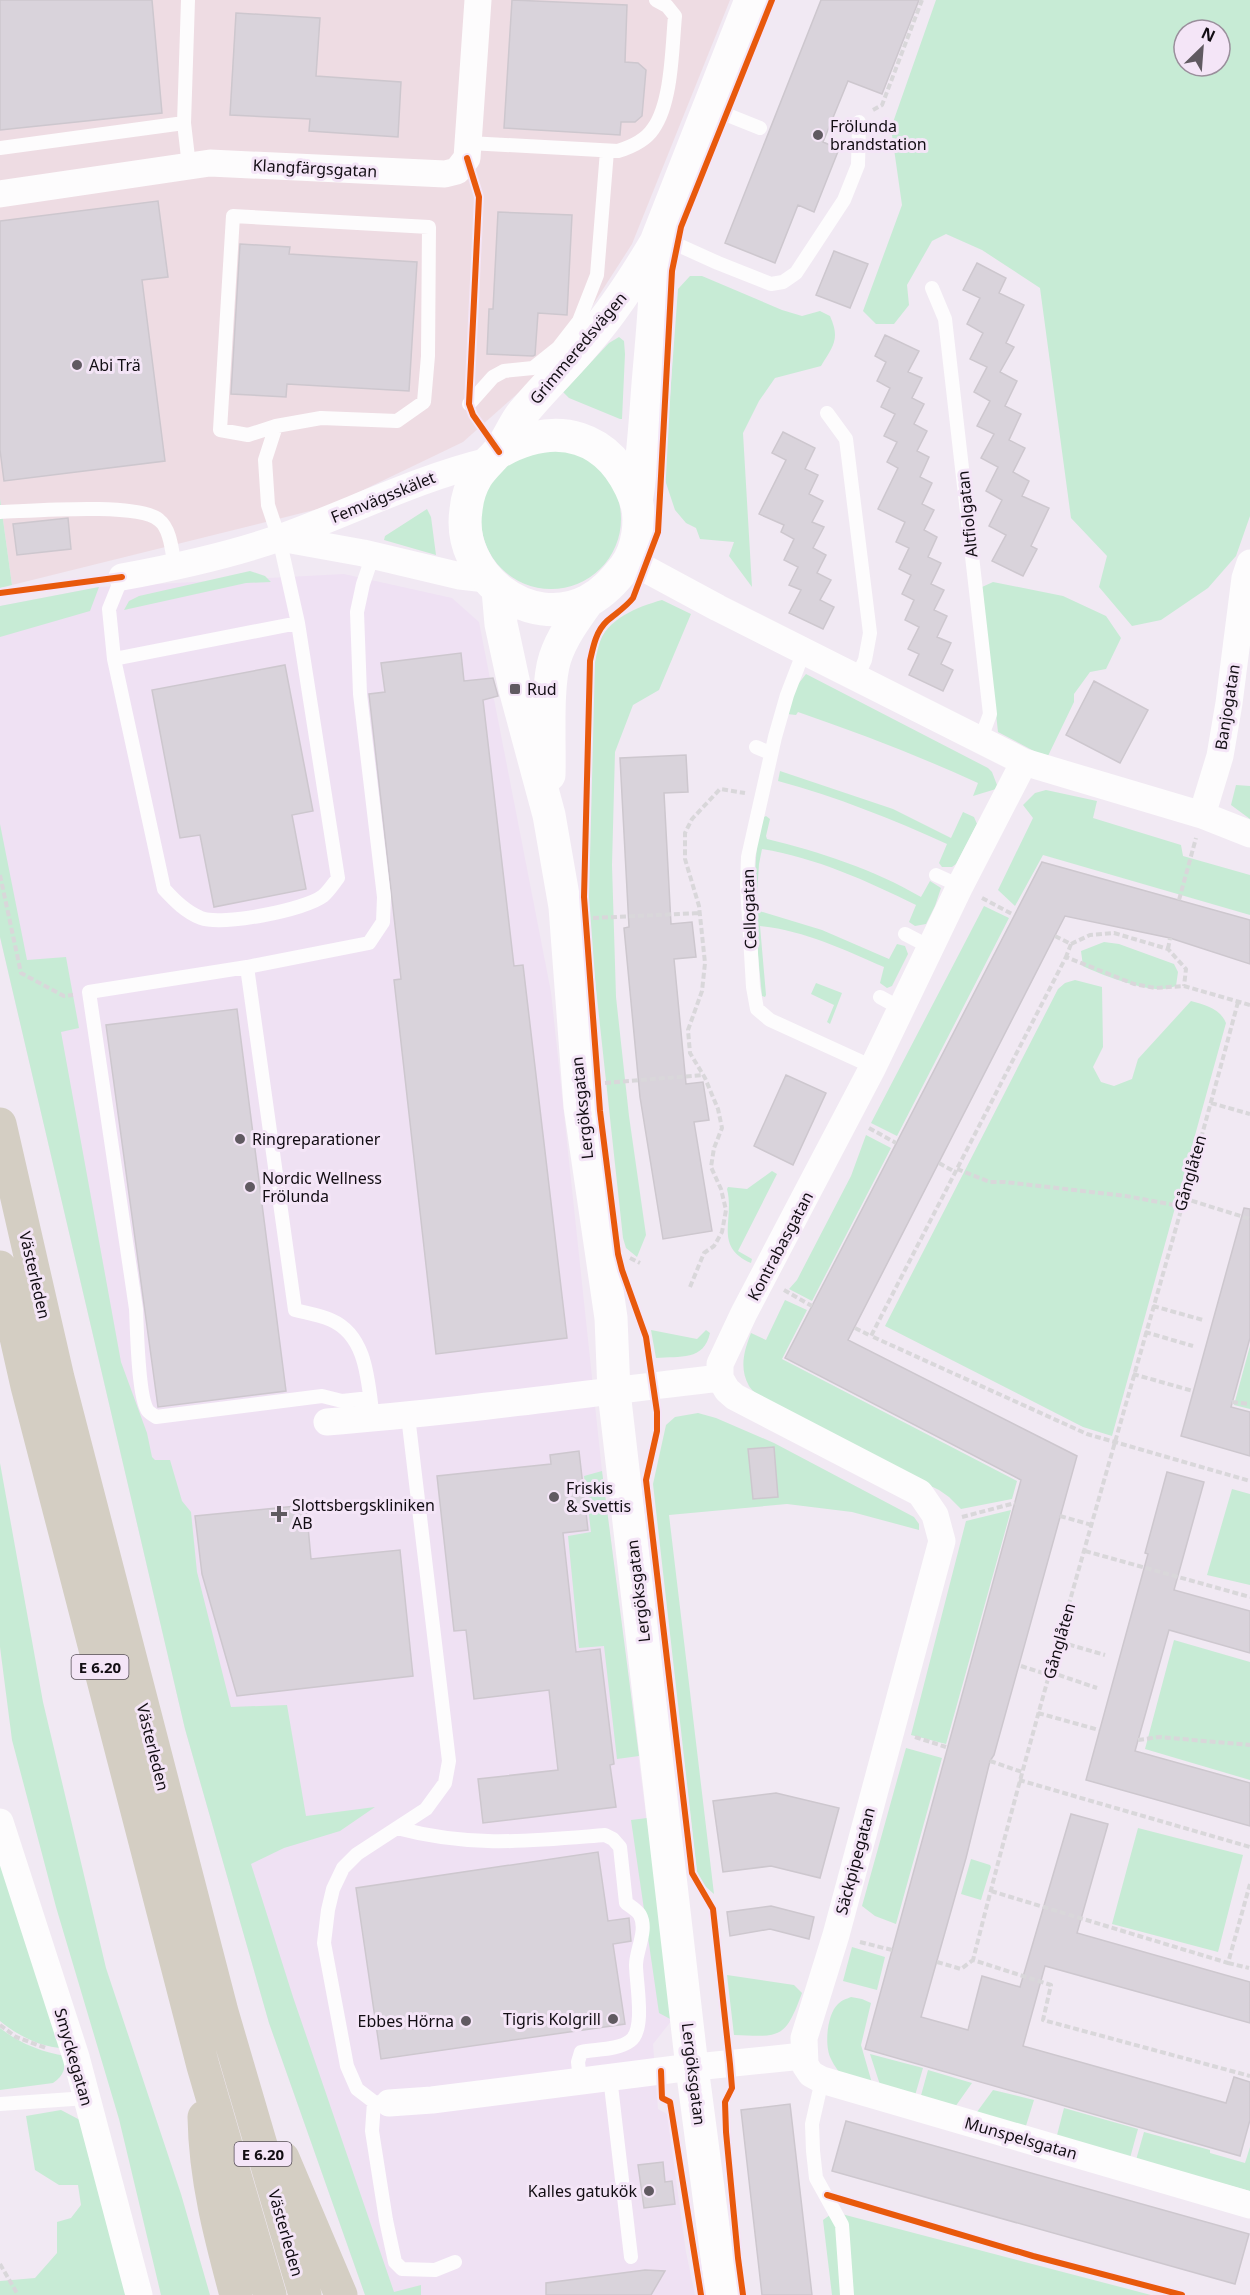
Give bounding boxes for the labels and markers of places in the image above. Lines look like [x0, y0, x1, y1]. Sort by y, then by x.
place label: Frölunda brandstation [830, 115, 927, 155]
marker: Frölunda brandstation [811, 128, 825, 142]
place label: Abi Trä [89, 354, 141, 376]
marker: Abi Trä [70, 358, 84, 372]
place label: Rud [527, 678, 557, 700]
marker: Rud [508, 682, 522, 696]
place label: Ringreparationer [252, 1128, 381, 1150]
marker: Ringreparationer [233, 1132, 247, 1146]
place label: Nordic Wellness Frölunda [262, 1167, 382, 1207]
marker: Nordic Wellness Frölunda [243, 1180, 257, 1194]
place label: Friskis & Svettis [566, 1477, 631, 1517]
marker: Friskis & Svettis [547, 1490, 561, 1504]
place label: Slottsbergskliniken AB [292, 1494, 435, 1534]
marker: Slottsbergskliniken AB [270, 1505, 288, 1523]
place label: Tigris Kolgrill [503, 2008, 601, 2030]
place label: Ebbes Hörna [358, 2010, 454, 2032]
marker: Tigris Kolgrill [606, 2012, 620, 2026]
marker: Ebbes Hörna [459, 2014, 473, 2028]
place label: Kalles gatukök [528, 2180, 637, 2202]
marker: Kalles gatukök [642, 2184, 656, 2198]

